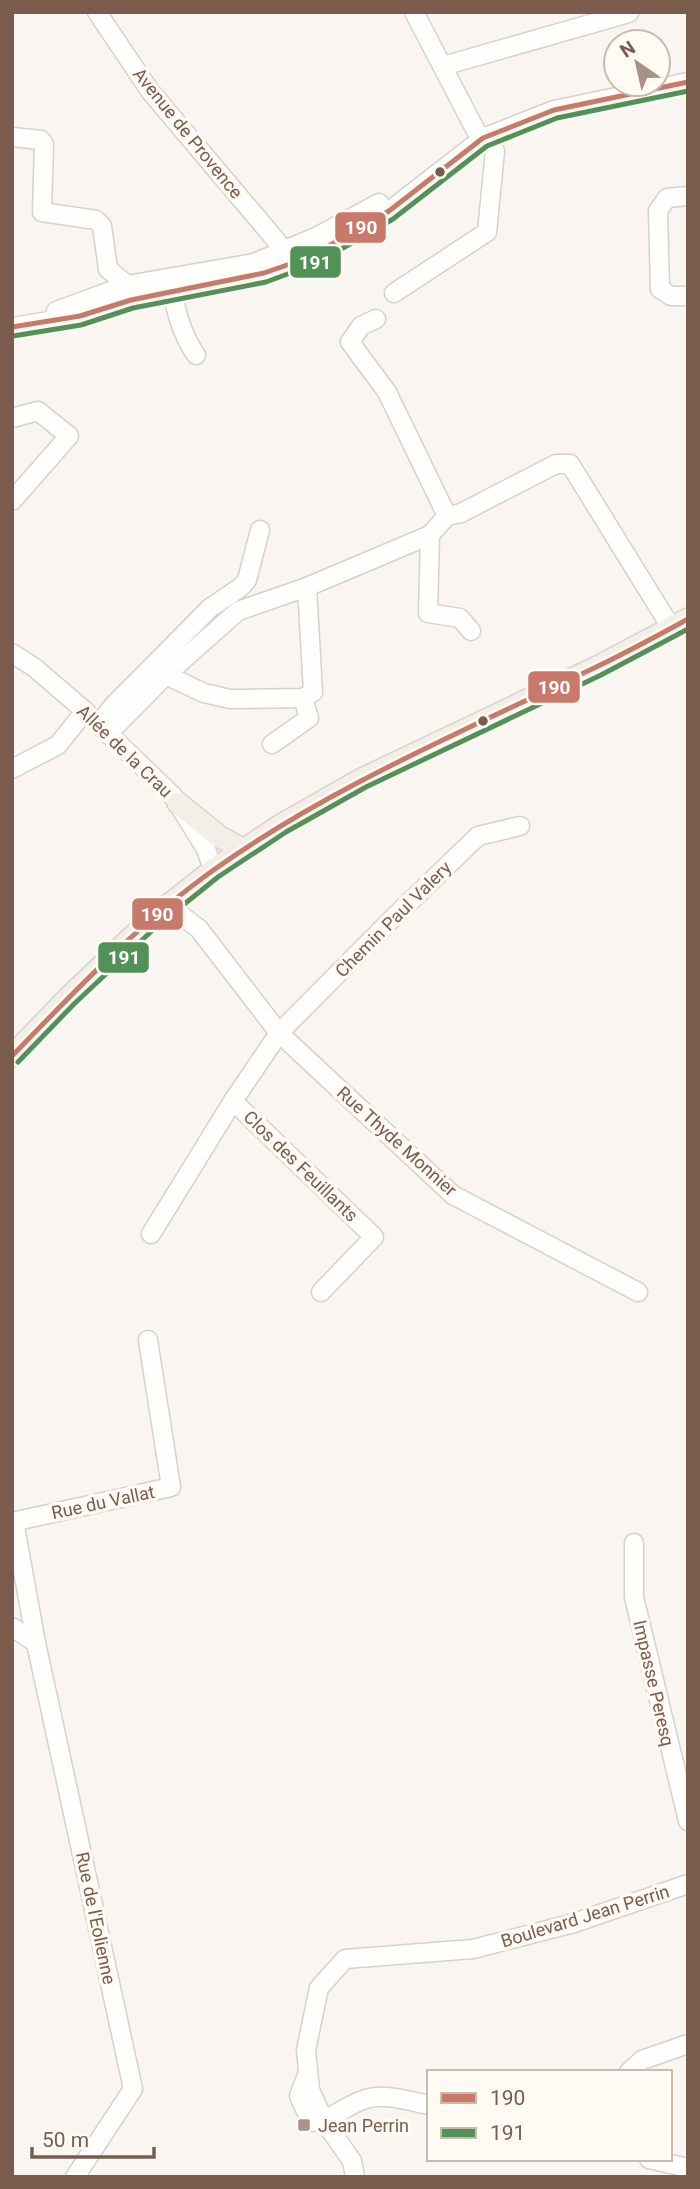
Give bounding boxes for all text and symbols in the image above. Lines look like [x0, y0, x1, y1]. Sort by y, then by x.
north arrow [602, 28, 672, 98]
text: N [616, 36, 640, 63]
street label: Avenue de Provence [129, 63, 247, 203]
unlabelled marker [433, 165, 447, 179]
line badge: 190 [334, 211, 387, 244]
text: 190 [345, 216, 377, 239]
line badge: 191 [289, 245, 342, 279]
text: 191 [299, 251, 331, 274]
line badge: 190 [527, 670, 581, 704]
text: 190 [538, 676, 570, 699]
street label: Allée de la Crau [73, 700, 177, 802]
unlabelled marker [476, 714, 490, 728]
street label: Chemin Paul Valery [331, 856, 456, 981]
line badge: 190 [131, 897, 184, 931]
text: 190 [141, 903, 173, 926]
line badge: 191 [97, 941, 150, 974]
text: 191 [108, 946, 140, 969]
street label: Rue Thyde Monnier [333, 1082, 461, 1200]
street label: Clos des Feuillants [239, 1106, 363, 1226]
street label: Rue du Vallat [50, 1481, 157, 1523]
street label: Impasse Peresq [629, 1618, 679, 1748]
street label: Rue de l'Eolienne [72, 1850, 120, 1986]
street label: Boulevard Jean Perrin [498, 1880, 672, 1952]
legend [427, 2070, 672, 2161]
text: 190 [490, 2086, 525, 2110]
place label: Jean Perrin [318, 2115, 409, 2136]
scale bar [32, 2116, 154, 2160]
marker: Jean Perrin [296, 2117, 312, 2133]
text: 191 [490, 2121, 525, 2145]
text: 50 m [42, 2128, 89, 2152]

